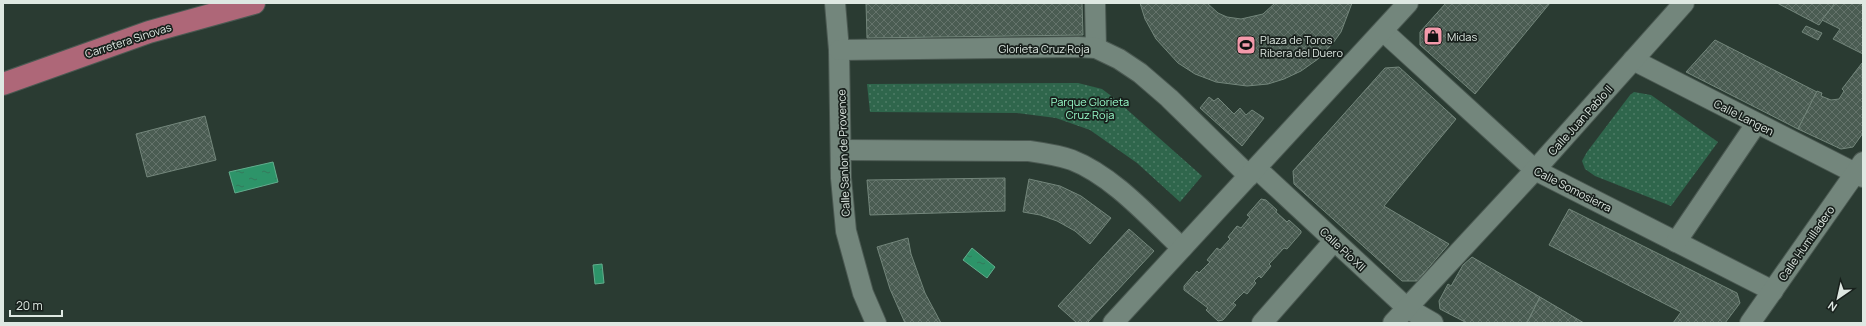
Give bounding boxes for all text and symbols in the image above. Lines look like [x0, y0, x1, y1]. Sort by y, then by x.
street label: Carretera Sinovas [83, 19, 173, 61]
shop icon: Midas [1422, 25, 1444, 47]
place label: Midas [1447, 29, 1477, 44]
place label: Plaza de Toros Ribera del Duero [1260, 32, 1343, 60]
sports icon: Plaza de Toros Ribera del Duero [1235, 34, 1257, 56]
street label: Glorieta Cruz Roja [998, 41, 1090, 56]
street label: Calle Juan Pablo II [1544, 82, 1616, 158]
street label: Calle Sanlon de Provence [833, 89, 853, 217]
park label: Parque Glorieta Cruz Roja [1051, 94, 1129, 122]
street label: Calle Langen [1711, 95, 1777, 139]
street label: Calle Somosierra [1532, 163, 1614, 215]
street label: Calle Humilladero [1775, 202, 1838, 283]
street label: Calle Pío XII [1317, 224, 1369, 274]
north arrow [1818, 278, 1858, 318]
scale bar [10, 292, 62, 318]
text: 20 m [16, 297, 43, 314]
text: N [1825, 298, 1840, 315]

